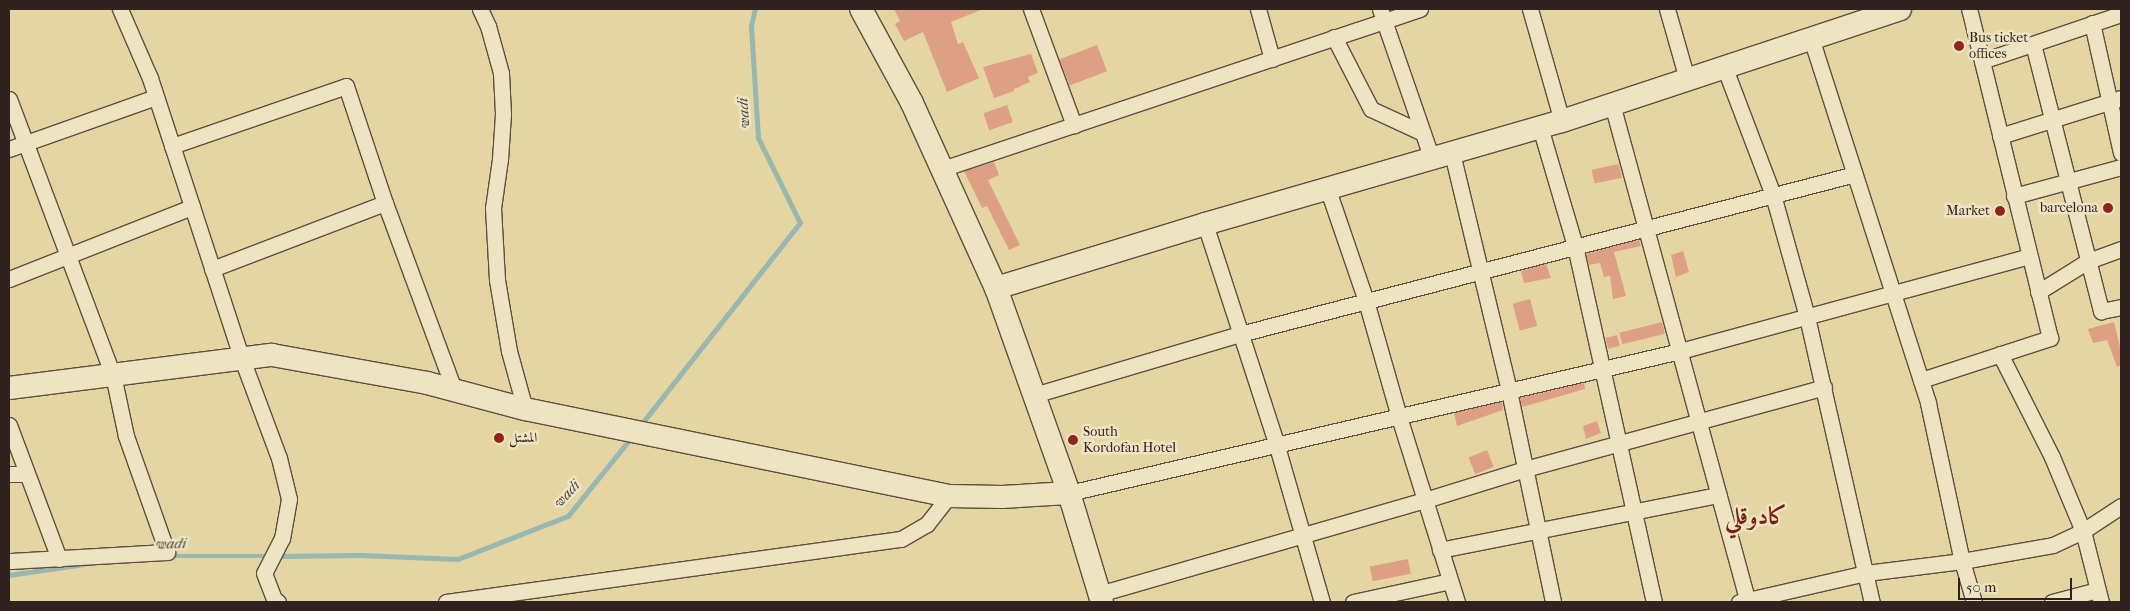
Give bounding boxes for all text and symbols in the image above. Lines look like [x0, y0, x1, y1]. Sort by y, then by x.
place label: Bus ticket offices [1969, 30, 2028, 62]
marker: Bus ticket offices [1953, 40, 1965, 52]
water label: wadi [734, 97, 754, 129]
place label: barcelona [2040, 200, 2098, 216]
marker: barcelona [2102, 202, 2114, 214]
place label: Market [1946, 203, 1990, 219]
marker: Market [1994, 205, 2006, 217]
place label: South Kordofan Hotel [1083, 424, 1176, 457]
place label: المشتل [509, 430, 537, 446]
marker: المشتل [493, 432, 505, 444]
marker: South Kordofan Hotel [1067, 434, 1079, 446]
water label: wadi [550, 477, 584, 511]
district label: كادوقلي [1725, 503, 1787, 531]
water label: wadi [156, 535, 186, 553]
scale bar [1960, 568, 2074, 600]
text: 50 m [1966, 578, 1996, 596]

